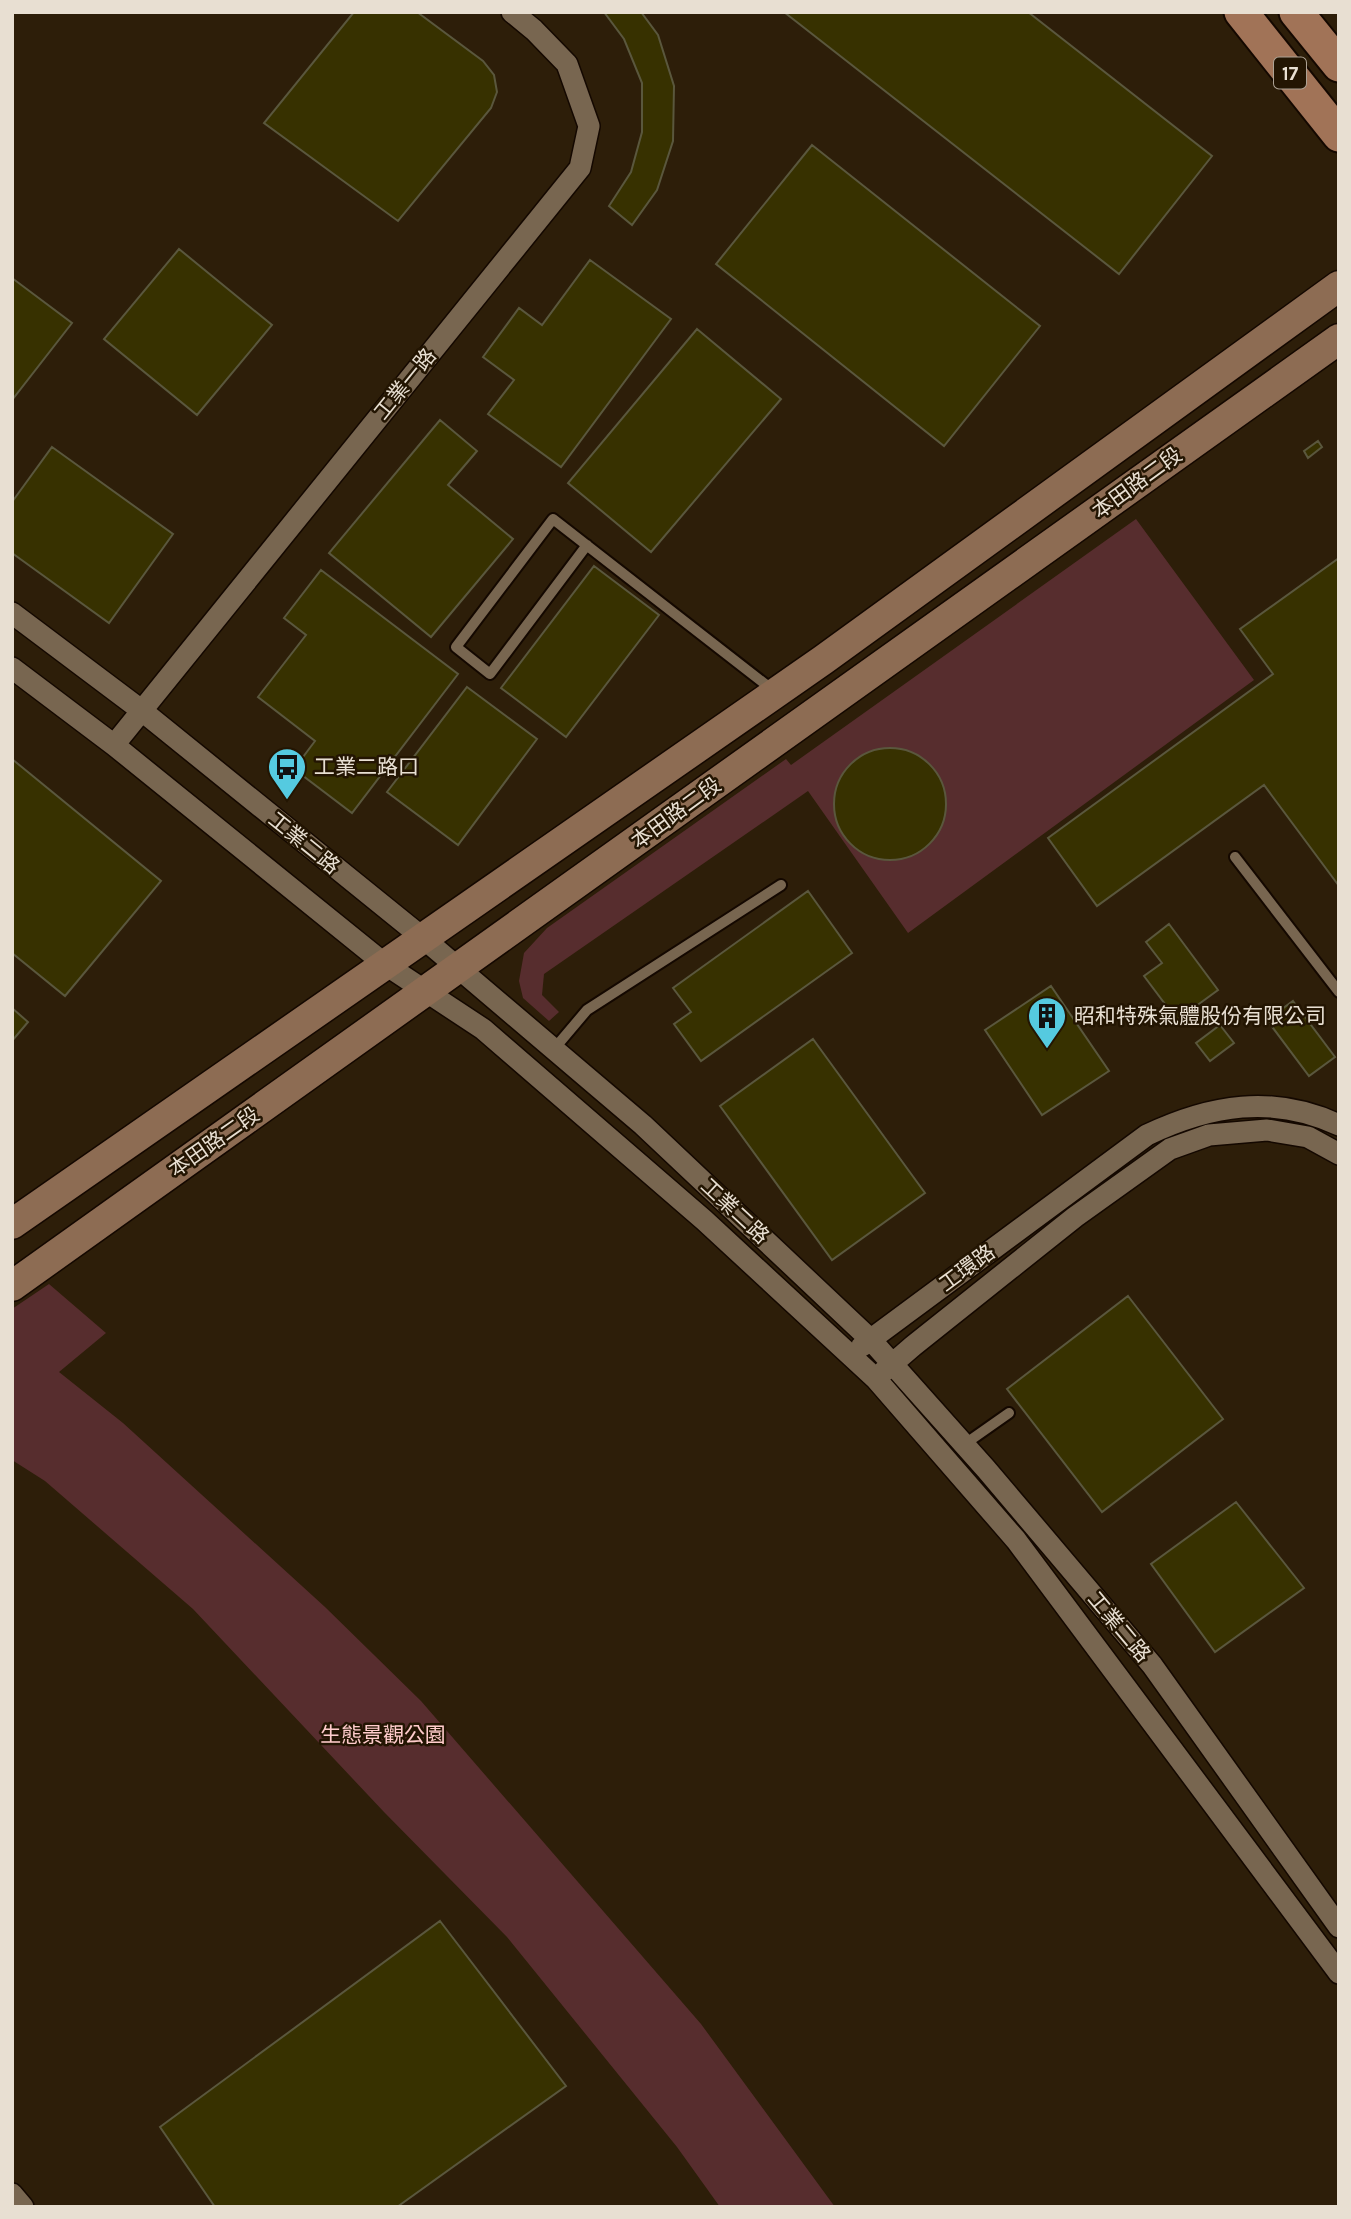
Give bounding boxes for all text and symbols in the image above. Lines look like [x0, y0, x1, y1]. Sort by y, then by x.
road number: 17 [1274, 58, 1306, 88]
street label: 工業一路 [369, 344, 441, 424]
street label: 本田路二段 [1087, 442, 1187, 524]
bus stop icon: 工業二路口 [266, 746, 308, 801]
place label: 工業二路口 [314, 755, 419, 779]
street label: 本田路二段 [626, 772, 726, 854]
street label: 工業二路 [264, 807, 344, 879]
building icon: 昭和特殊氣體股份有限公司 [1026, 995, 1068, 1050]
place label: 昭和特殊氣體股份有限公司 [1074, 1004, 1326, 1028]
street label: 本田路二段 [164, 1102, 264, 1182]
street label: 工業二路 [696, 1174, 774, 1248]
street label: 工環路 [934, 1240, 1000, 1296]
street label: 工業二路 [1083, 1587, 1155, 1667]
park label: 生態景觀公園 [320, 1723, 446, 1747]

